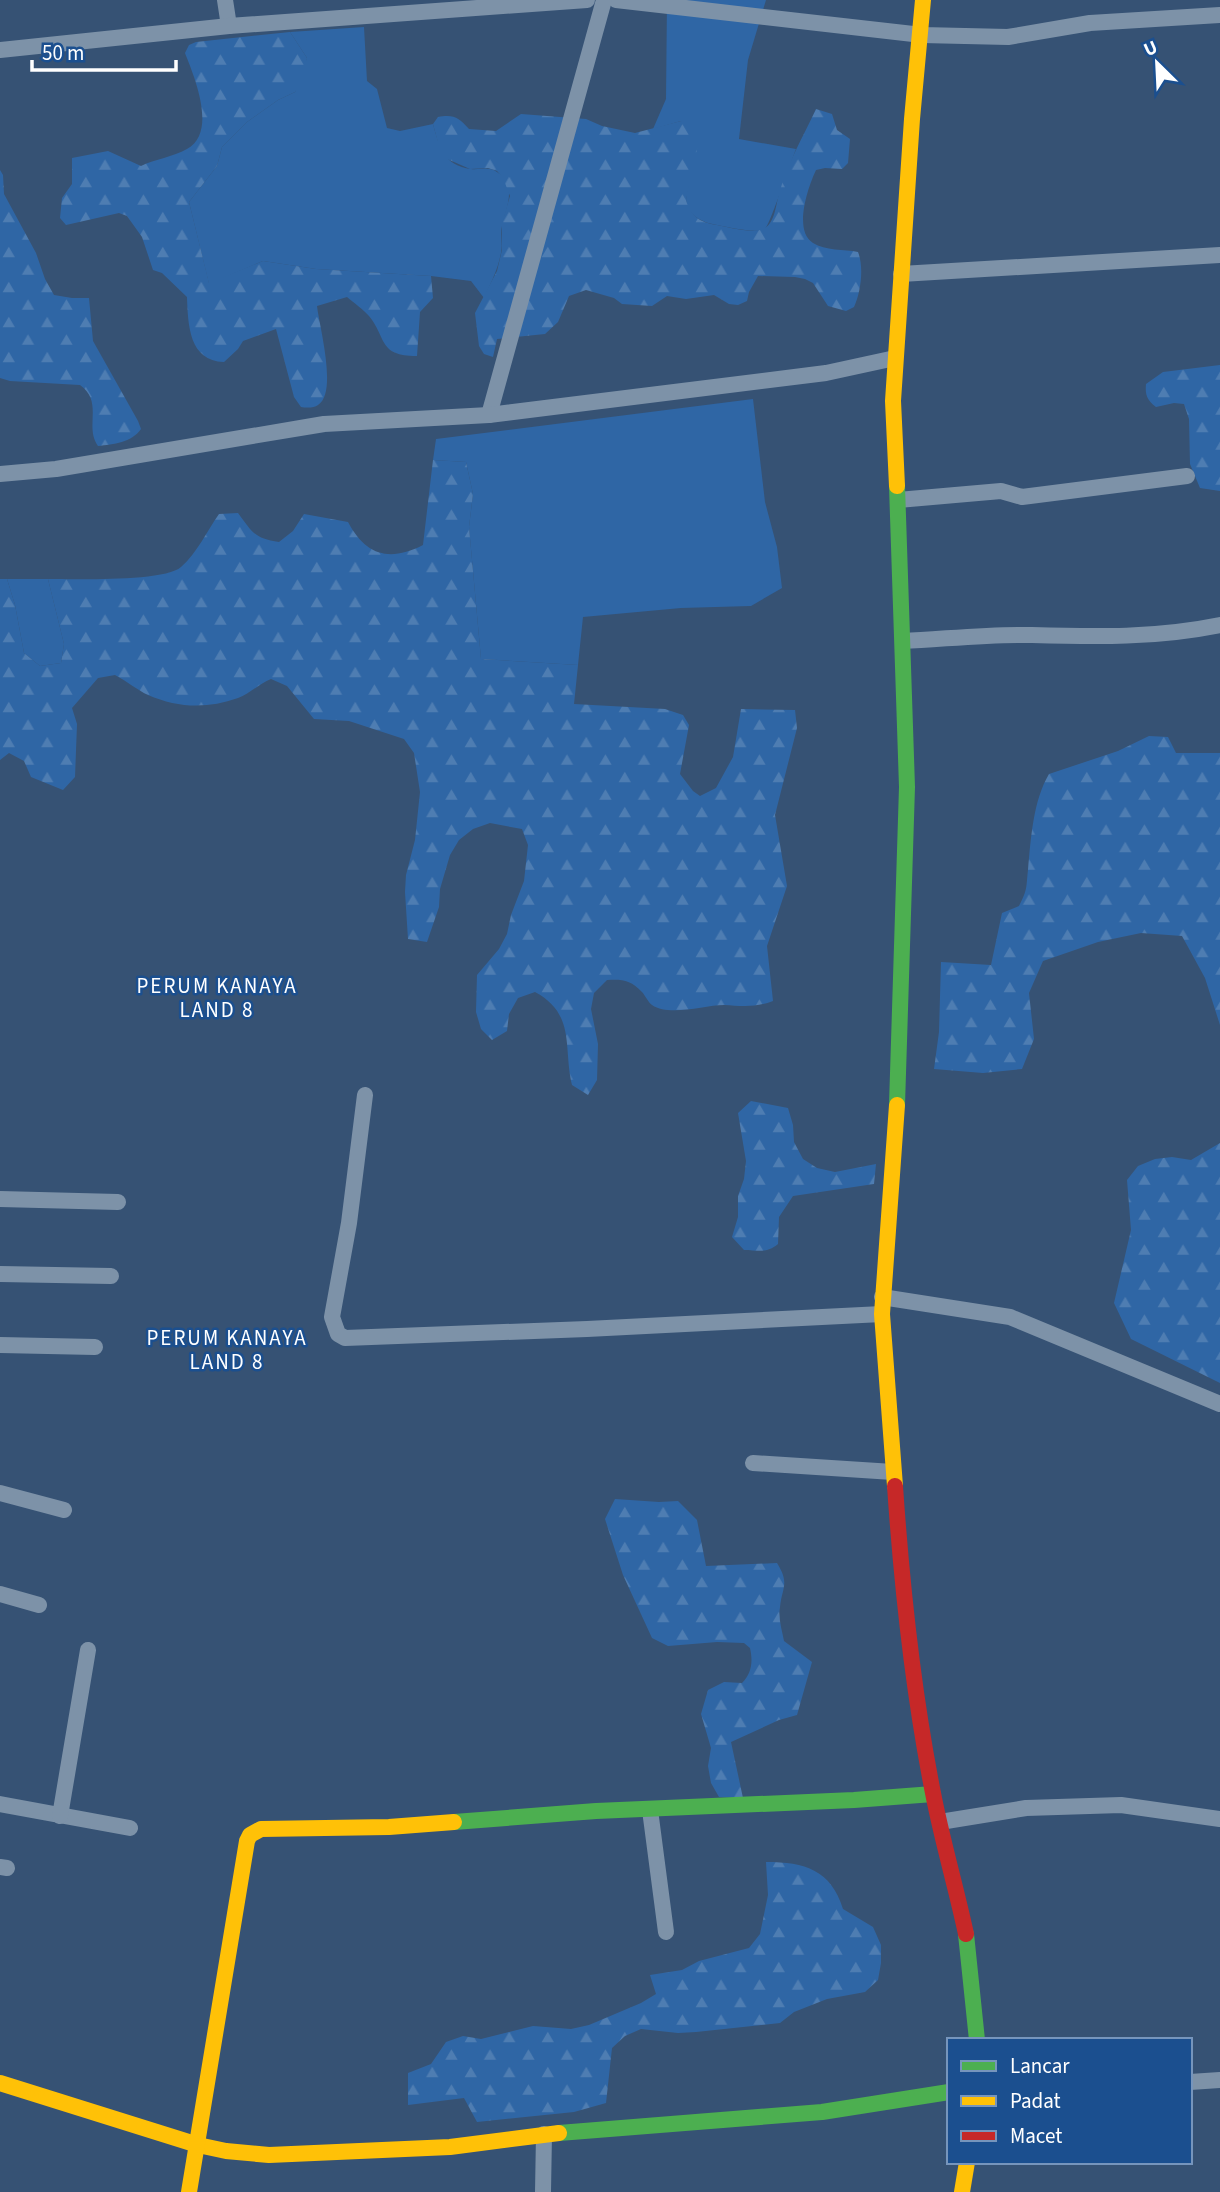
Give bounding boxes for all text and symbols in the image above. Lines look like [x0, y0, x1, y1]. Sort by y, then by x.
scale bar [32, 28, 175, 72]
north arrow [1122, 28, 1192, 98]
text: U [1139, 34, 1162, 64]
text: 50 m [42, 38, 84, 68]
district label: PERUM KANAYA LAND 8 [136, 971, 298, 1025]
district label: PERUM KANAYA LAND 8 [146, 1323, 308, 1377]
legend [947, 2038, 1192, 2164]
text: Lancar [1010, 2051, 1070, 2081]
text: Padat [1010, 2086, 1061, 2116]
text: Macet [1010, 2121, 1062, 2151]

